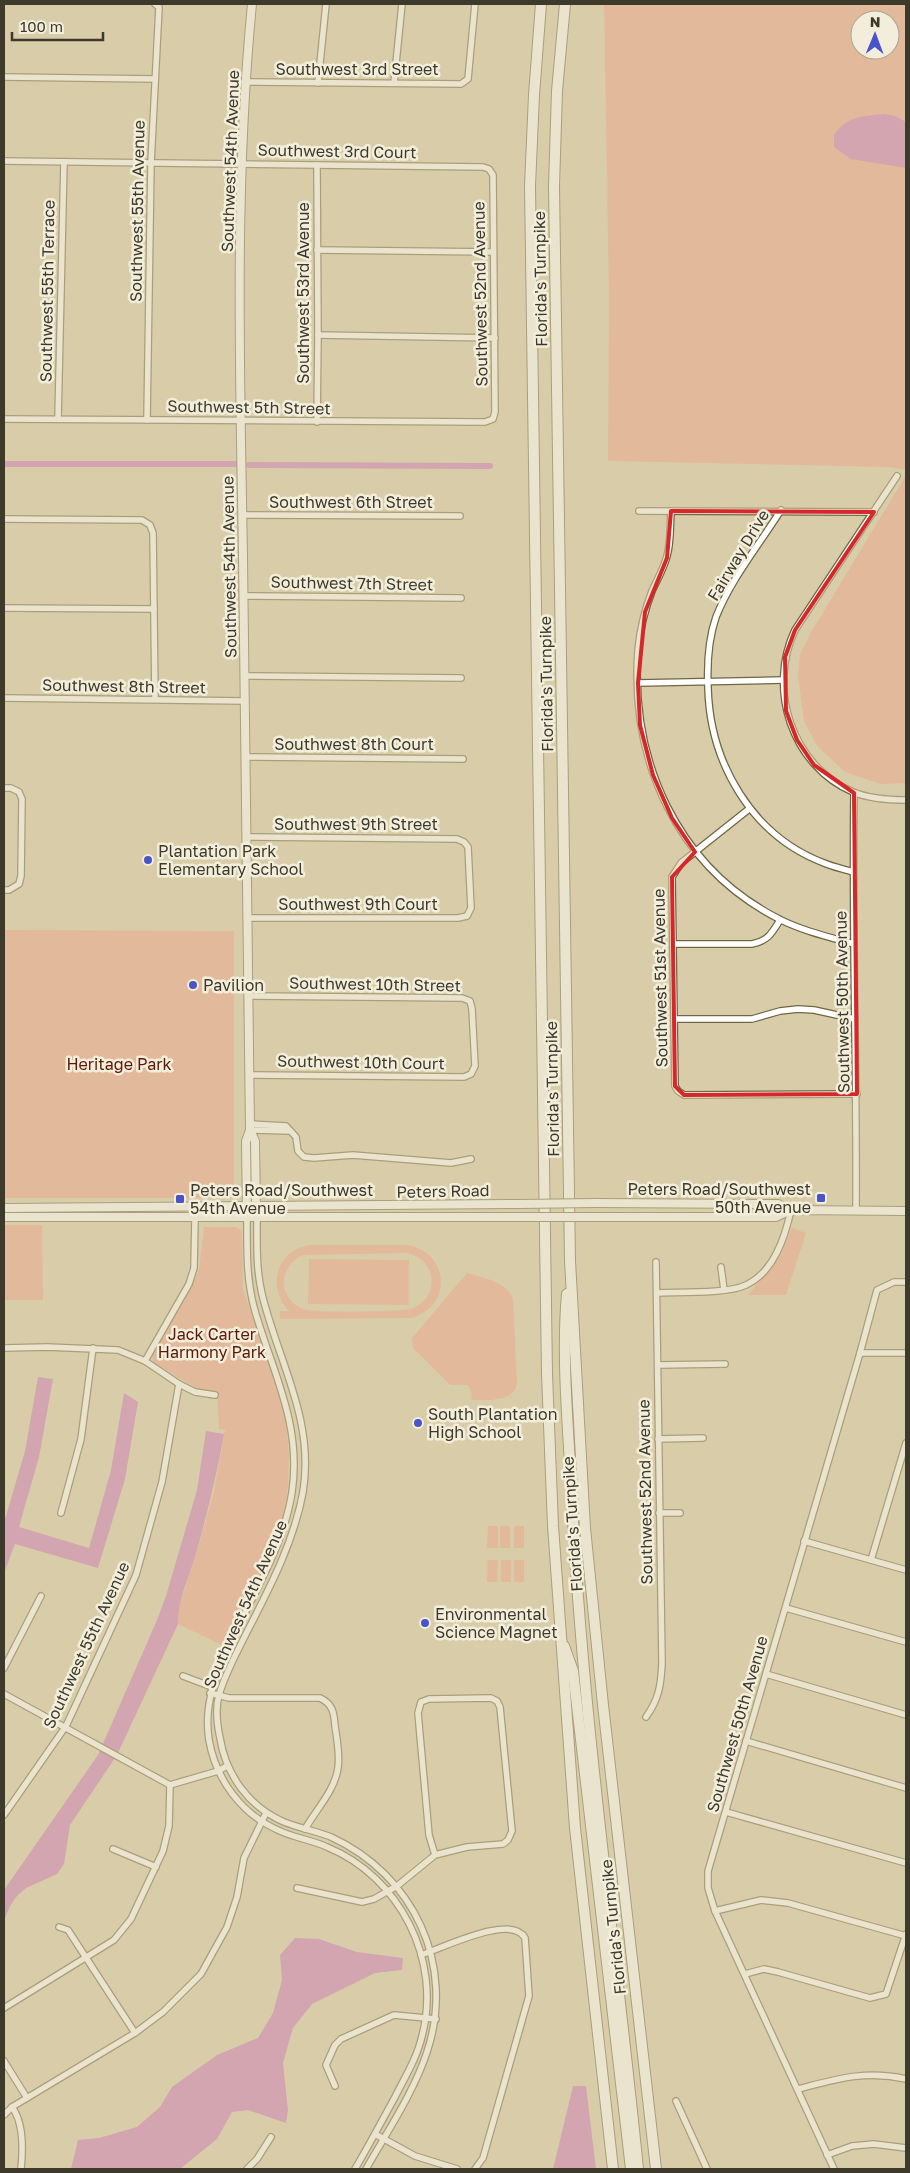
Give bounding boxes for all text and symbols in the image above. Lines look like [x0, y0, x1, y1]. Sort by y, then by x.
scale bar [12, 10, 104, 42]
north arrow [850, 10, 900, 60]
text: N [870, 13, 881, 30]
text: 100 m [20, 17, 63, 35]
street label: Southwest 3rd Street [275, 59, 439, 79]
street label: Southwest 54th Avenue [217, 70, 243, 252]
street label: Southwest 55th Avenue [125, 120, 149, 302]
street label: Southwest 3rd Court [257, 140, 417, 162]
street label: Southwest 55th Terrace [35, 200, 59, 382]
street label: Southwest 52nd Avenue [468, 201, 492, 387]
street label: Southwest 53rd Avenue [293, 202, 313, 384]
street label: Florida's Turnpike [529, 211, 551, 347]
street label: Southwest 5th Street [167, 396, 331, 418]
street label: Southwest 54th Avenue [217, 476, 241, 658]
street label: Southwest 6th Street [269, 492, 433, 512]
street label: Fairway Drive [703, 506, 773, 604]
street label: Southwest 7th Street [271, 572, 433, 594]
street label: Florida's Turnpike [535, 616, 557, 752]
street label: Southwest 8th Street [42, 675, 206, 697]
street label: Southwest 8th Court [274, 734, 434, 754]
street label: Southwest 9th Street [274, 814, 438, 834]
place label: Plantation Park Elementary School [158, 841, 303, 879]
marker: Plantation Park Elementary School [142, 854, 154, 866]
street label: Southwest 51st Avenue [648, 888, 672, 1068]
street label: Southwest 9th Court [278, 894, 438, 914]
street label: Southwest 50th Avenue [830, 911, 854, 1093]
street label: Southwest 10th Street [289, 973, 461, 995]
place label: Pavilion [203, 975, 264, 995]
marker: Pavilion [187, 979, 199, 991]
street label: Florida's Turnpike [541, 1021, 563, 1157]
street label: Southwest 10th Court [277, 1051, 445, 1073]
park label: Heritage Park [66, 1054, 172, 1074]
place label: Peters Road/Southwest 50th Avenue [628, 1179, 811, 1217]
place label: Peters Road/Southwest 54th Avenue [190, 1180, 373, 1218]
street label: Peters Road [396, 1180, 490, 1202]
marker: Peters Road/Southwest 50th Avenue [815, 1192, 827, 1204]
marker: Peters Road/Southwest 54th Avenue [174, 1193, 186, 1205]
park label: Jack Carter Harmony Park [158, 1324, 266, 1362]
street label: Southwest 52nd Avenue [633, 1399, 657, 1585]
place label: South Plantation High School [428, 1404, 558, 1442]
marker: South Plantation High School [412, 1417, 424, 1429]
street label: Florida's Turnpike [557, 1456, 587, 1592]
street label: Southwest 54th Avenue [199, 1517, 291, 1691]
street label: Southwest 55th Avenue [39, 1558, 133, 1732]
place label: Environmental Science Magnet [435, 1604, 558, 1642]
marker: Environmental Science Magnet [419, 1617, 431, 1629]
street label: Southwest 50th Avenue [702, 1634, 772, 1814]
street label: Florida's Turnpike [596, 1858, 630, 1996]

